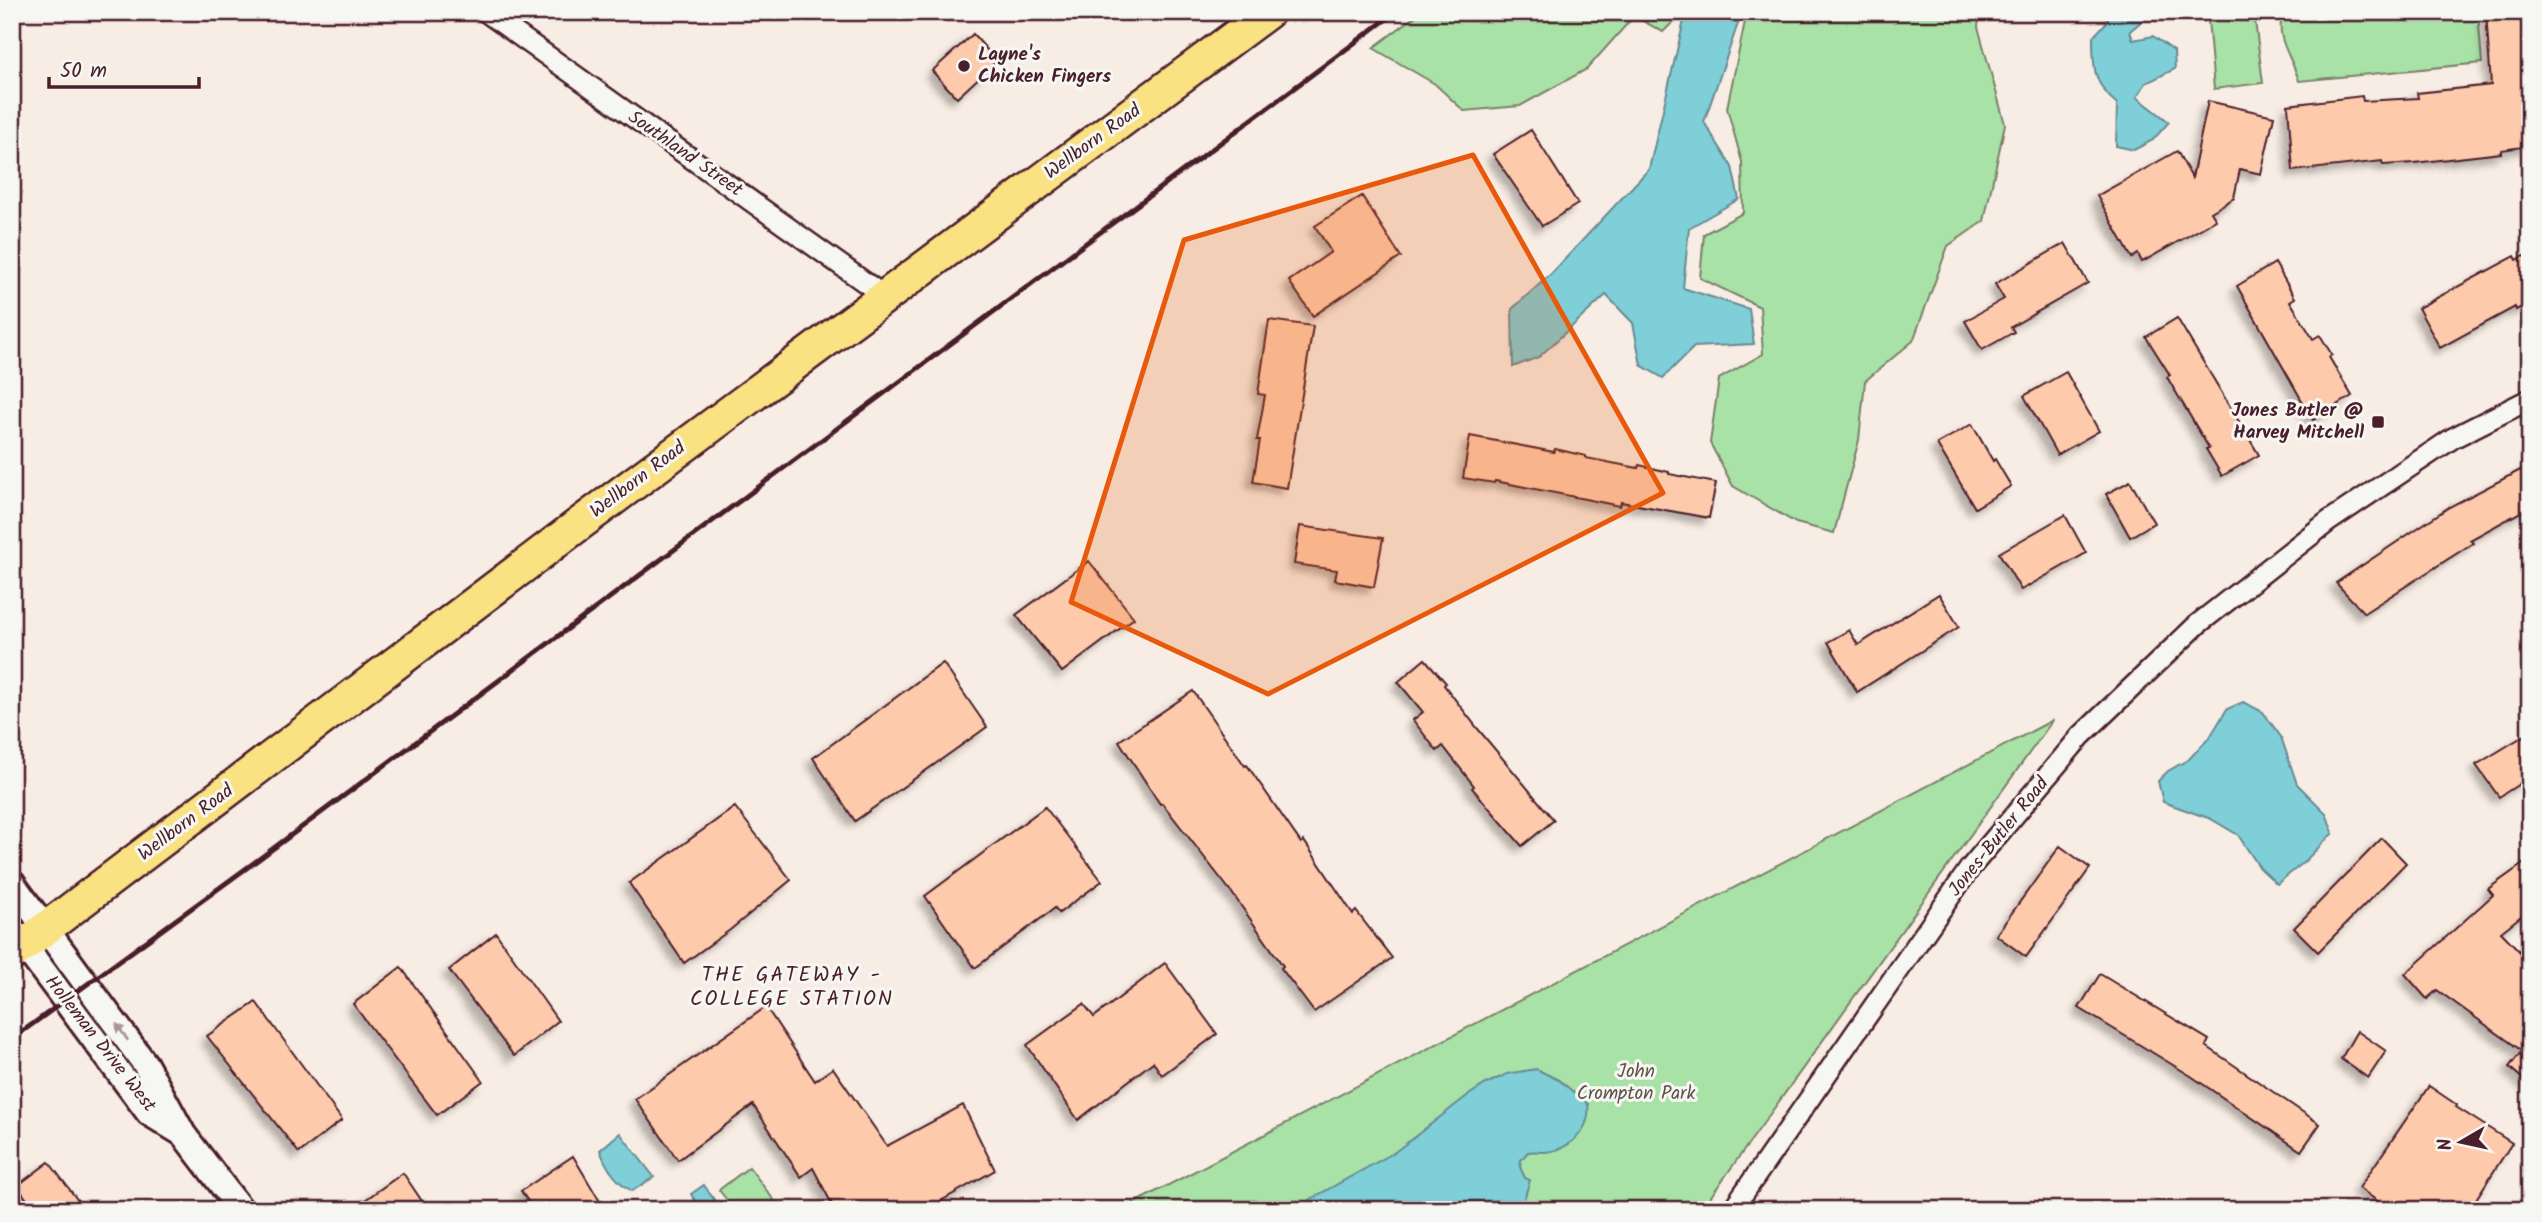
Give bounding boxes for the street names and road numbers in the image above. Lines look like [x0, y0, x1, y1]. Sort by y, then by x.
street label: Wellborn Road [1038, 96, 1148, 187]
street label: Southland Street [621, 103, 749, 205]
street label: Wellborn Road [584, 434, 693, 526]
street label: Jones-Butler Road [1941, 770, 2057, 903]
street label: Wellborn Road [132, 777, 241, 869]
street label: Holleman Drive West [37, 969, 164, 1120]

